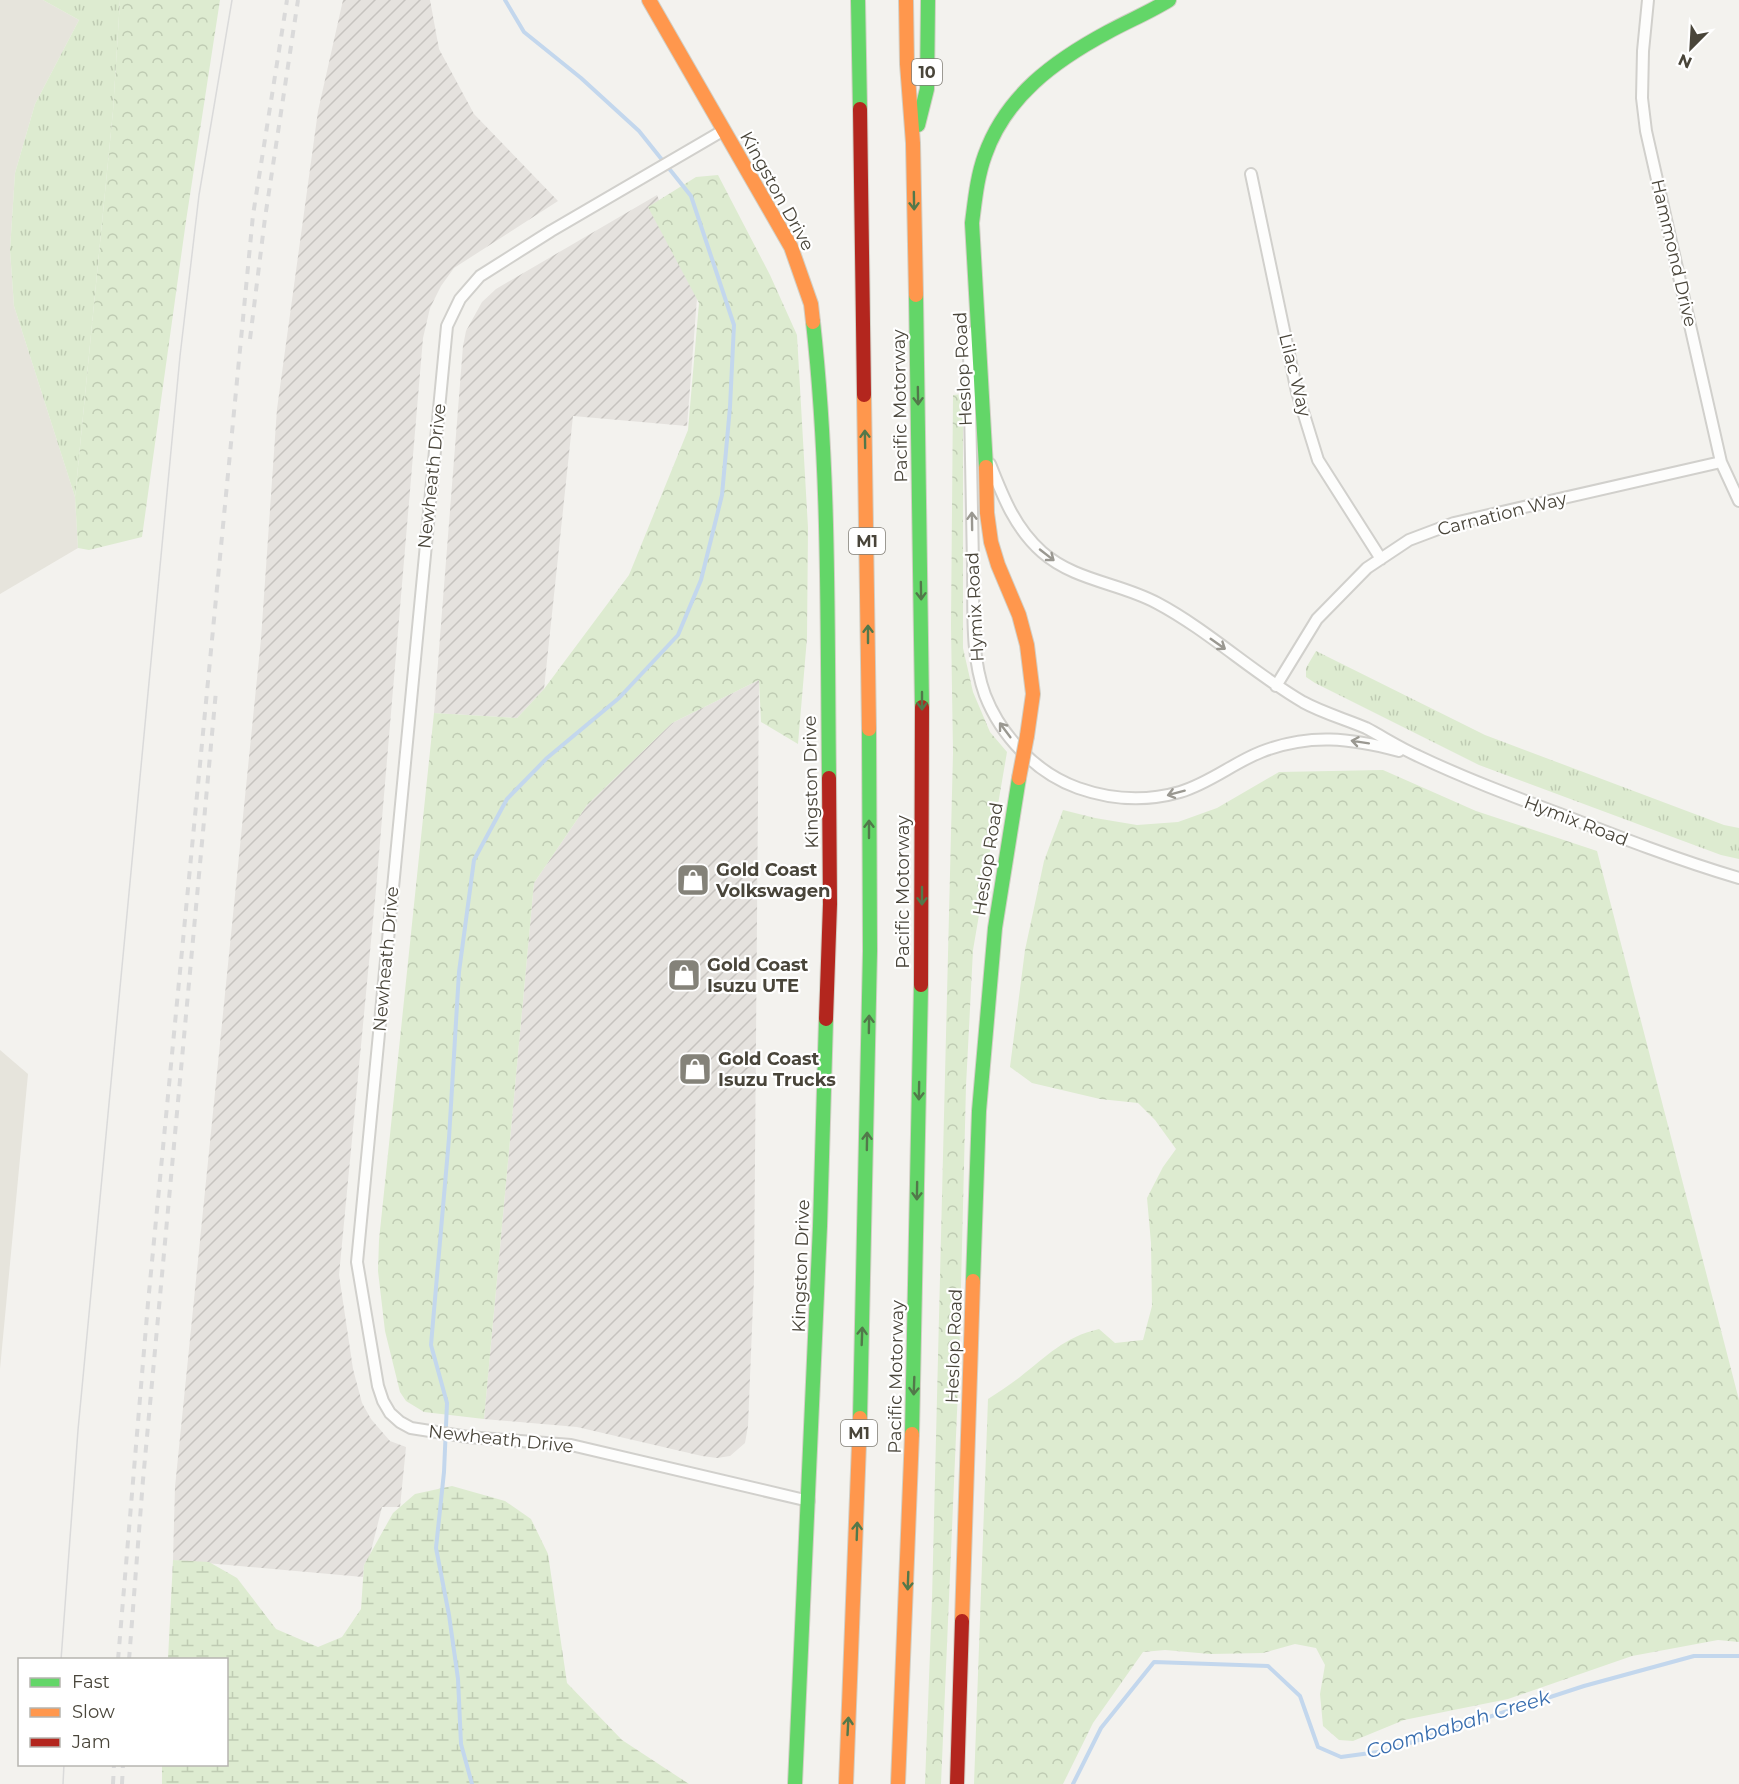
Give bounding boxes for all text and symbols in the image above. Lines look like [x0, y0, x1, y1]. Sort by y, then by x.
north arrow [1661, 18, 1721, 78]
text: N [1675, 50, 1695, 73]
road number: 10 [912, 59, 942, 85]
street label: Kingston Drive [735, 127, 819, 255]
street label: Hammond Drive [1646, 177, 1702, 329]
one-way arrow [908, 191, 920, 211]
street label: Heslop Road [949, 311, 977, 427]
street label: Pacific Motorway [888, 329, 912, 483]
street label: Lilac Way [1274, 331, 1316, 419]
one-way arrow [912, 386, 924, 406]
street label: Newheath Drive [413, 402, 451, 550]
one-way arrow [859, 430, 871, 450]
street label: Carnation Way [1435, 487, 1569, 541]
one-way arrow [966, 511, 977, 531]
road number: M1 [849, 528, 885, 554]
one-way arrow [1039, 548, 1055, 561]
street label: Hymix Road [961, 552, 989, 662]
one-way arrow [915, 581, 927, 601]
one-way arrow [862, 625, 874, 645]
one-way arrow [1210, 638, 1226, 650]
one-way arrow [916, 691, 928, 711]
street label: Kingston Drive [799, 715, 823, 849]
one-way arrow [998, 722, 1011, 738]
one-way arrow [1350, 736, 1370, 747]
one-way arrow [1167, 787, 1186, 799]
street label: Hymix Road [1521, 791, 1631, 851]
street label: Heslop Road [968, 801, 1008, 917]
street label: Pacific Motorway [892, 815, 914, 969]
one-way arrow [863, 820, 875, 840]
place label: Gold Coast Volkswagen [715, 859, 831, 902]
shop icon: Gold Coast Volkswagen [675, 862, 711, 898]
street label: Newheath Drive [369, 885, 403, 1033]
one-way arrow [916, 886, 928, 906]
place label: Gold Coast Isuzu UTE [707, 954, 809, 997]
shop icon: Gold Coast Isuzu UTE [666, 957, 702, 993]
one-way arrow [863, 1015, 875, 1035]
place label: Gold Coast Isuzu Trucks [718, 1048, 836, 1091]
shop icon: Gold Coast Isuzu Trucks [677, 1051, 713, 1087]
one-way arrow [913, 1081, 925, 1101]
one-way arrow [861, 1131, 872, 1151]
one-way arrow [912, 1181, 923, 1201]
street label: Kingston Drive [788, 1199, 814, 1333]
street label: Heslop Road [941, 1288, 967, 1404]
street label: Pacific Motorway [884, 1300, 908, 1454]
one-way arrow [856, 1326, 868, 1346]
one-way arrow [908, 1376, 919, 1396]
street label: Newheath Drive [427, 1420, 575, 1458]
road number: M1 [841, 1420, 877, 1446]
one-way arrow [851, 1521, 862, 1541]
one-way arrow [902, 1571, 914, 1591]
legend [18, 1658, 228, 1766]
text: Fast [72, 1671, 110, 1693]
water label: Coombabah Creek [1363, 1684, 1554, 1763]
text: Slow [72, 1701, 115, 1723]
one-way arrow [843, 1716, 854, 1736]
text: Jam [71, 1731, 111, 1753]

